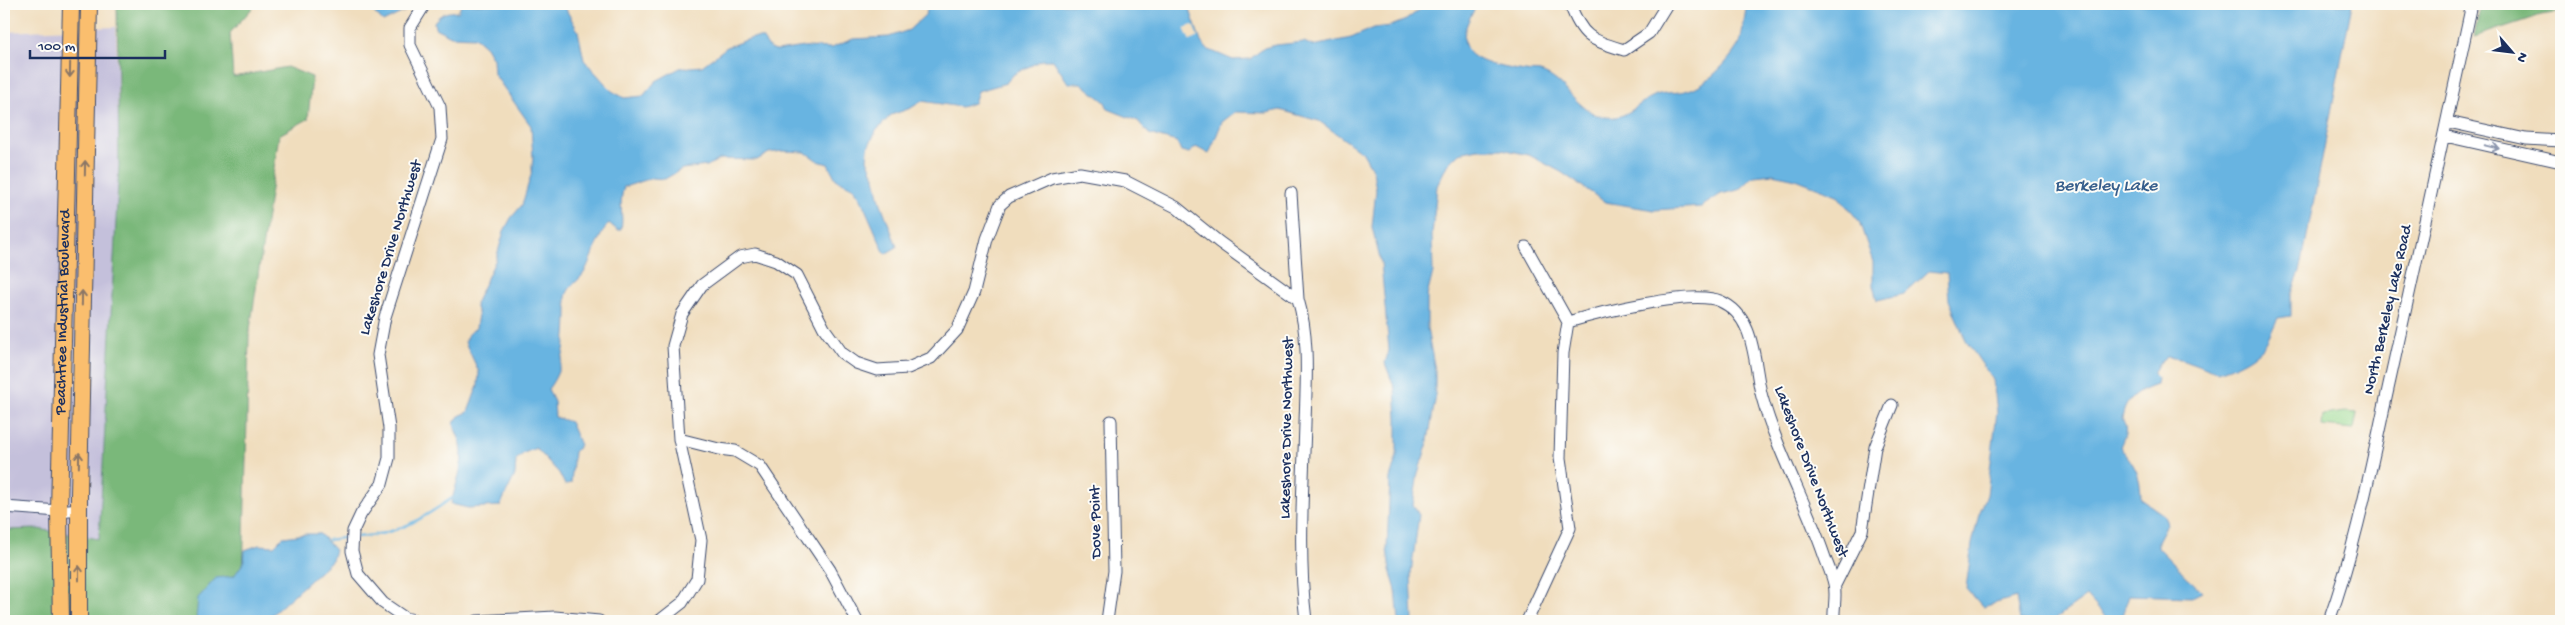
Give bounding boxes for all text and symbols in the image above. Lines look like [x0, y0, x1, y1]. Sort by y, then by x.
scale bar [30, 28, 165, 60]
north arrow [2488, 28, 2538, 78]
text: 100 m [37, 38, 76, 56]
text: N [2512, 49, 2531, 65]
one-way arrow [65, 62, 75, 78]
one-way arrow [2484, 143, 2500, 152]
street label: Lakeshore Drive Northwest [356, 157, 428, 338]
one-way arrow [80, 160, 90, 176]
water label: Berkeley Lake [2055, 176, 2158, 197]
street label: Peachtree Industrial Boulevard [52, 208, 76, 416]
street label: North Berkeley Lake Road [2360, 222, 2418, 396]
one-way arrow [78, 290, 87, 306]
street label: Lakeshore Drive Northwest [1277, 335, 1299, 519]
street label: Lakeshore Drive Northwest [1769, 384, 1852, 562]
one-way arrow [75, 452, 84, 468]
street label: Dove Point [1087, 484, 1107, 559]
one-way arrow [74, 565, 84, 581]

